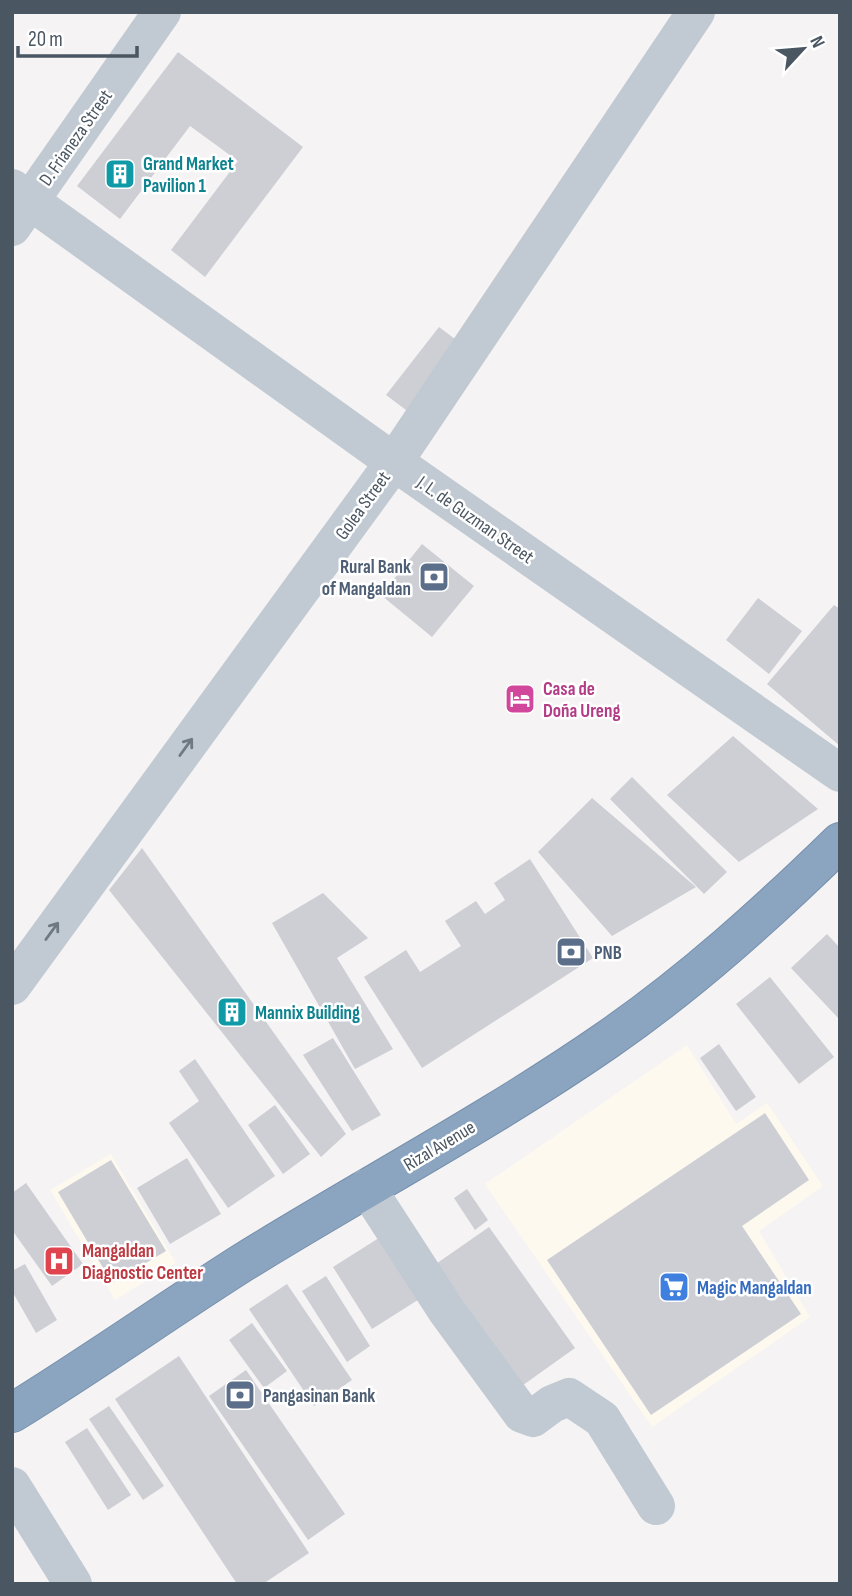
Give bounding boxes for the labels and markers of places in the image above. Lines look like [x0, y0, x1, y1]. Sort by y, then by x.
place label: Grand Market Pavilion 1 [143, 153, 234, 198]
building icon: Grand Market Pavilion 1 [103, 157, 137, 191]
place label: Rural Bank of Mangaldan [322, 556, 411, 601]
bank icon: Rural Bank of Mangaldan [417, 560, 451, 594]
place label: Casa de Doña Ureng [543, 678, 620, 723]
hotel icon: Casa de Doña Ureng [503, 682, 537, 716]
bank icon: PNB [554, 935, 588, 969]
place label: PNB [594, 942, 622, 965]
building icon: Mannix Building [215, 995, 249, 1029]
place label: Mannix Building [255, 1002, 360, 1025]
place label: Mangaldan Diagnostic Center [82, 1240, 203, 1285]
hospital icon: Mangaldan Diagnostic Center [42, 1244, 76, 1278]
supermarket icon: Magic Mangaldan [657, 1270, 691, 1304]
place label: Magic Mangaldan [697, 1277, 812, 1300]
bank icon: Pangasinan Bank [223, 1378, 257, 1412]
place label: Pangasinan Bank [263, 1385, 375, 1408]

